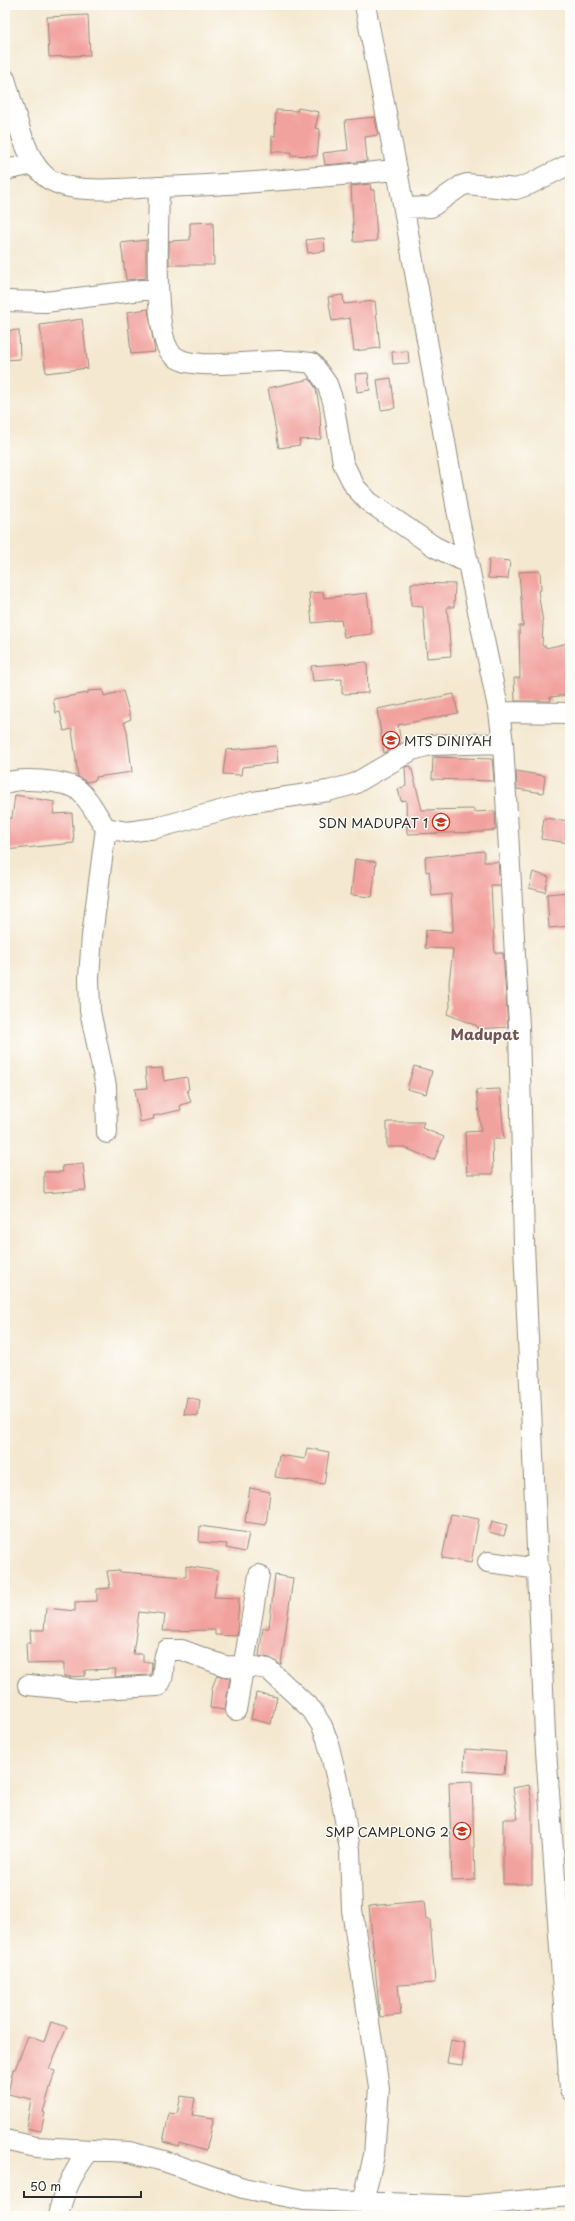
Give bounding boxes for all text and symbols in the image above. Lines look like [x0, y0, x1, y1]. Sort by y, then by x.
school or university icon: MTS DINIYAH [381, 730, 401, 750]
place label: MTS DINIYAH [404, 731, 492, 750]
school or university icon: SDN MADUPAT 1 [431, 812, 451, 832]
place label: SDN MADUPAT 1 [319, 813, 428, 832]
district label: Madupat [450, 1022, 520, 1045]
school or university icon: SMP CAMPLONG 2 [452, 1821, 472, 1841]
place label: SMP CAMPLONG 2 [325, 1822, 449, 1841]
scale bar [24, 2173, 141, 2199]
text: 50 m [30, 2177, 61, 2195]

